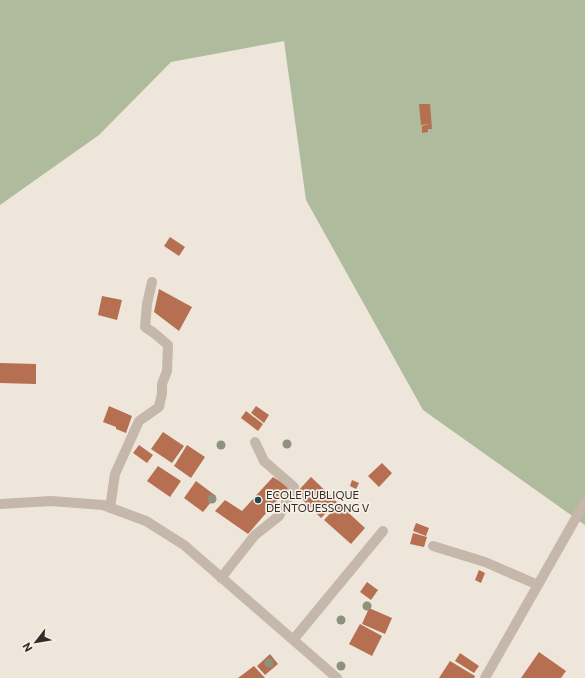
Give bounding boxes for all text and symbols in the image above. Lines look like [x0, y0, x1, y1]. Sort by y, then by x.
place label: ECOLE PUBLIQUE DE NTOUESSONG V [266, 488, 370, 514]
marker: ECOLE PUBLIQUE DE NTOUESSONG V [253, 495, 263, 505]
north arrow [16, 622, 56, 662]
text: N [19, 641, 35, 654]

